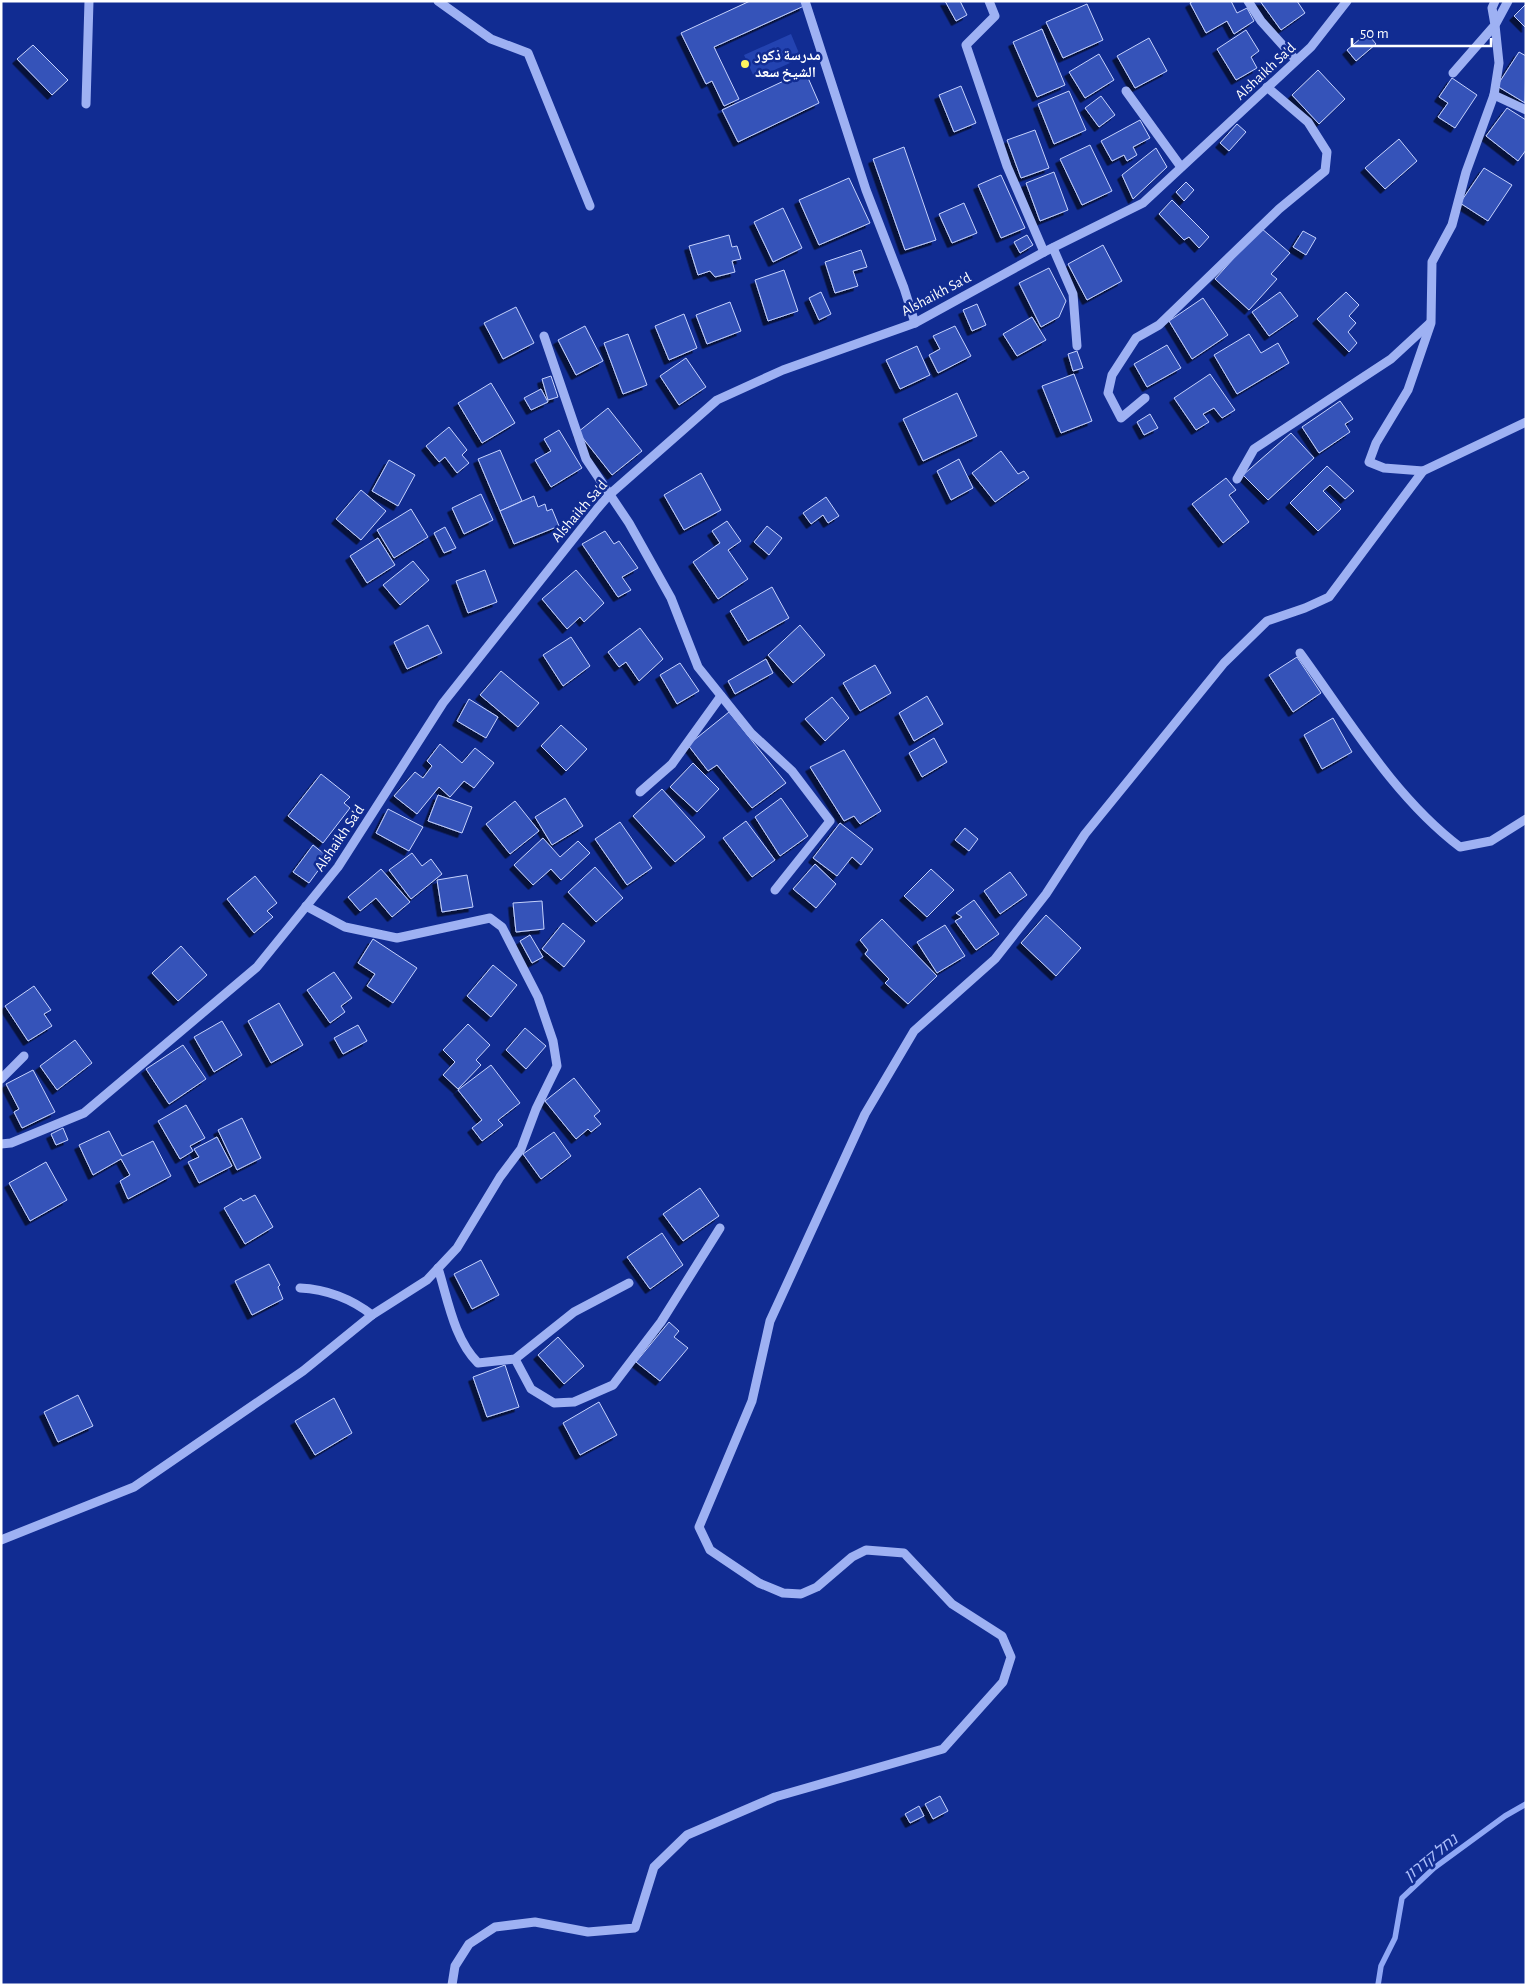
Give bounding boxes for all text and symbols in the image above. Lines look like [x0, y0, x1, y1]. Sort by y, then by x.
scale bar [1352, 15, 1491, 47]
text: 50 m [1360, 26, 1389, 41]
street label: Alshaikh Sa'd [1232, 40, 1299, 103]
place label: مدرسة ذكور الشيخ سعد [754, 48, 821, 82]
marker: مدرسة ذكور الشيخ سعد [739, 58, 751, 70]
street label: Alshaikh Sa'd [899, 270, 974, 319]
street label: Alshaikh Sa'd [549, 477, 610, 545]
street label: Alshaikh Sa'd [312, 802, 367, 874]
water label: נחל קדרון [1401, 1831, 1462, 1885]

